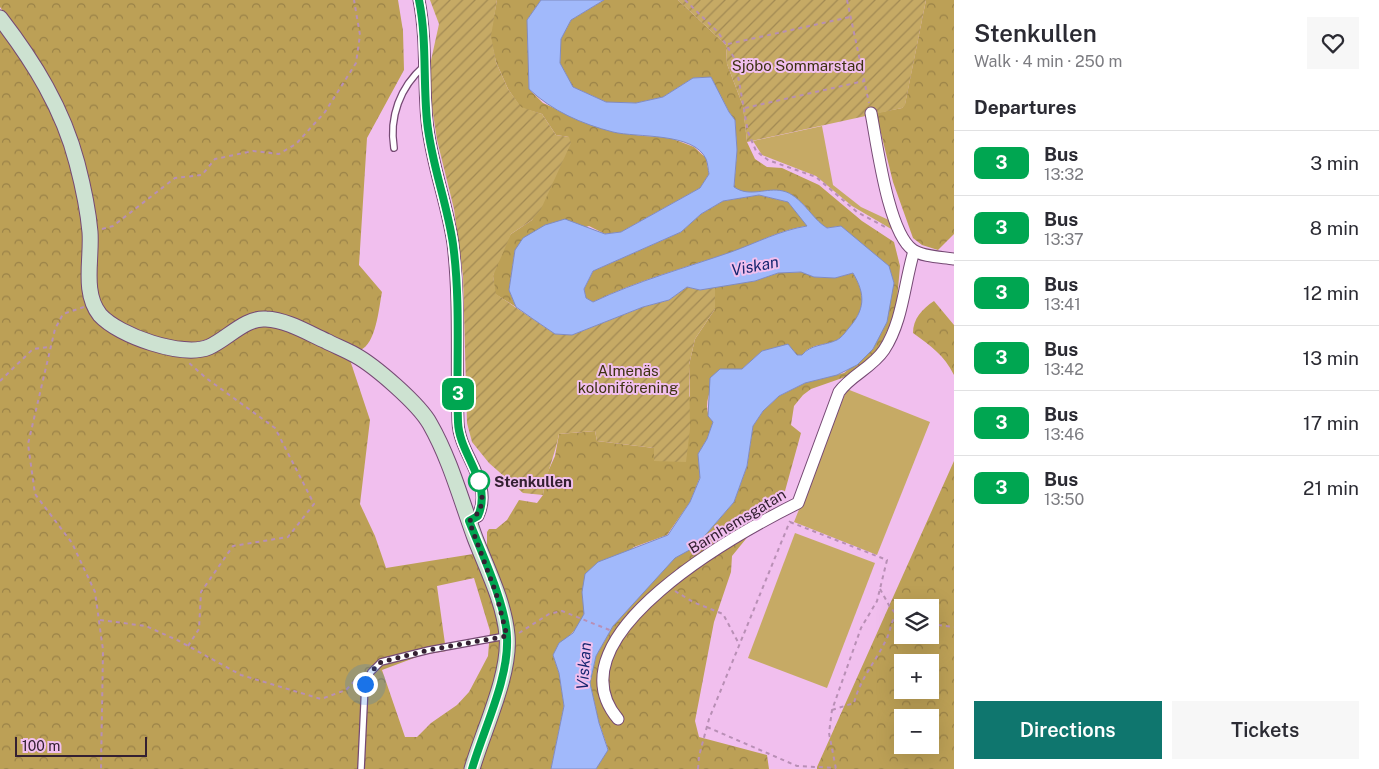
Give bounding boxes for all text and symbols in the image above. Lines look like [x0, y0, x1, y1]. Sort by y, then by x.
button: heart [1307, 17, 1359, 69]
text: Stenkullen [974, 19, 1097, 47]
text: Walk · 4 min · 250 m [974, 52, 1122, 71]
park label: Sjöbo Sommarstad [732, 57, 864, 74]
text: Departures [974, 96, 1077, 118]
text: Bus [1044, 143, 1078, 165]
text: 3 [996, 152, 1007, 173]
text: 3 min [1310, 152, 1359, 174]
text: 13:32 [1044, 165, 1084, 184]
text: Bus [1044, 208, 1078, 230]
text: 3 [996, 217, 1007, 238]
text: 8 min [1310, 217, 1359, 239]
text: 13:37 [1044, 230, 1084, 249]
water label: Viskan [730, 252, 780, 280]
text: Bus [1044, 273, 1078, 295]
text: 3 [996, 282, 1007, 303]
text: 12 min [1303, 282, 1359, 304]
text: 13:41 [1044, 295, 1081, 314]
text: Bus [1044, 338, 1078, 360]
text: 3 [996, 347, 1007, 368]
text: 13 min [1302, 347, 1359, 369]
text: 13:42 [1044, 360, 1084, 379]
park label: Almenäs koloniförening [578, 362, 678, 396]
line badge: 3 [442, 378, 474, 410]
text: 3 [452, 383, 464, 404]
text: Bus [1044, 403, 1078, 425]
text: 3 [996, 412, 1007, 433]
text: 17 min [1303, 412, 1359, 434]
text: 13:46 [1044, 425, 1084, 444]
text: Bus [1044, 468, 1078, 490]
marker: Stenkullen [468, 470, 490, 492]
place label: Stenkullen [494, 473, 572, 490]
text: 3 [996, 477, 1007, 498]
text: 21 min [1303, 477, 1359, 499]
street label: Barnhemsgatan [685, 485, 789, 557]
text: 13:50 [1044, 490, 1084, 509]
map controls [894, 599, 939, 754]
button: layers [894, 599, 939, 644]
water label: Viskan [573, 641, 595, 691]
button: + [894, 654, 939, 699]
your location [353, 672, 378, 697]
button: Directions [974, 701, 1162, 759]
button: Tickets [1172, 701, 1359, 759]
button: − [894, 709, 939, 754]
scale bar [15, 734, 148, 757]
text: 100 m [22, 738, 60, 754]

